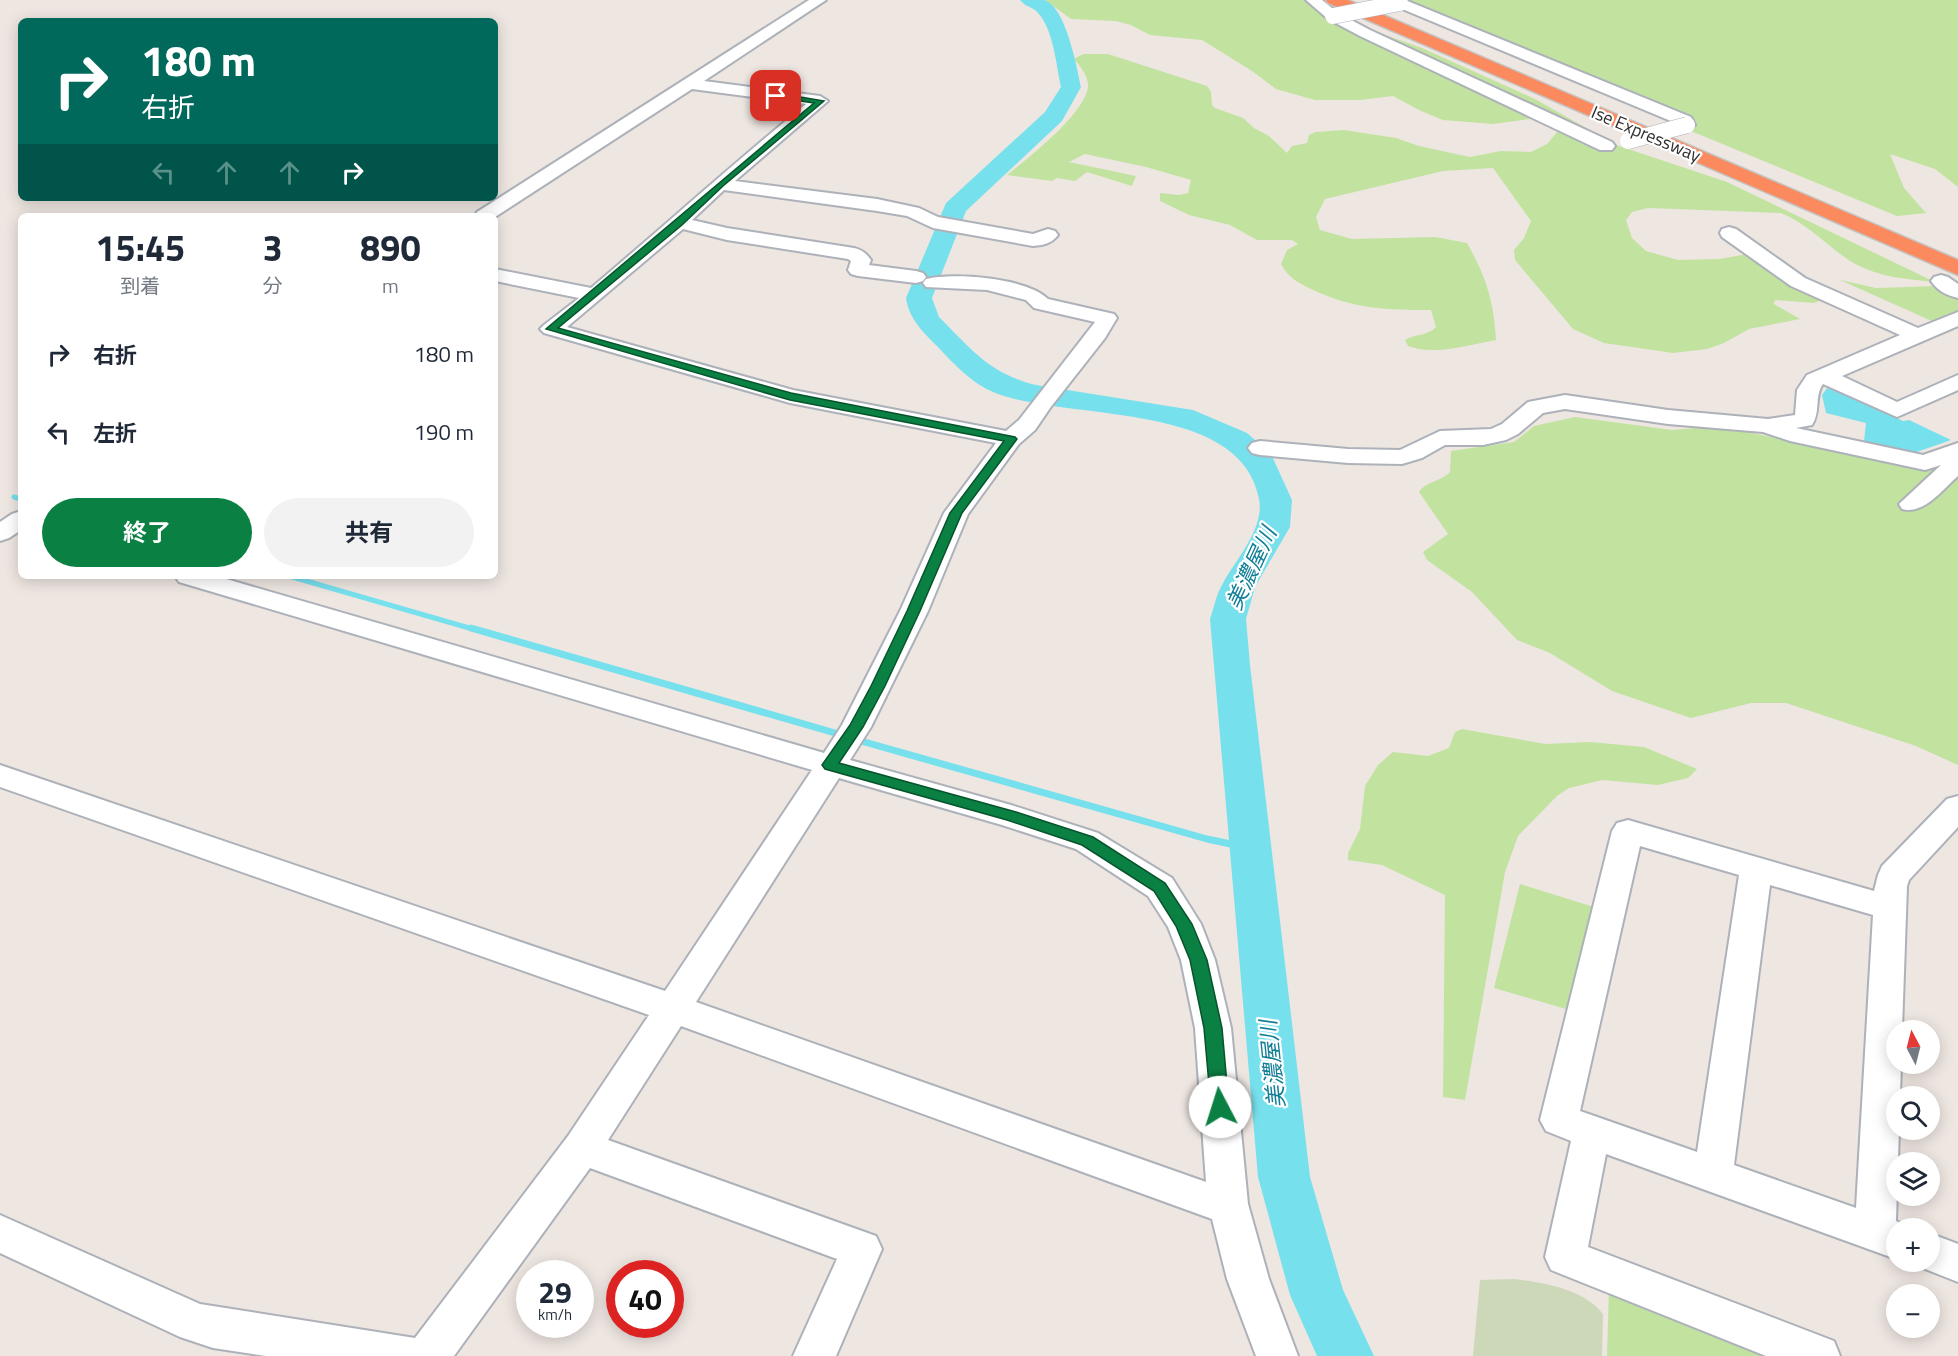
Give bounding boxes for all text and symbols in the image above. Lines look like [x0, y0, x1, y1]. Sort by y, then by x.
text: 180 m [141, 28, 256, 92]
icon: right [42, 42, 120, 120]
pin [750, 70, 801, 121]
icon: arrive [759, 79, 792, 112]
text: 右折 [141, 86, 195, 127]
street label: Ise Expressway [1587, 98, 1705, 169]
icon: left [147, 156, 180, 189]
icon: ahead [210, 156, 243, 189]
icon: ahead [273, 156, 306, 189]
icon: right [336, 156, 369, 189]
text: 15:45 [95, 220, 185, 275]
text: 3 [263, 220, 283, 275]
text: 890 [360, 220, 421, 275]
text: 到着 [120, 270, 160, 301]
text: 分 [263, 270, 283, 301]
text: m [382, 270, 399, 301]
text: 180 m [414, 337, 474, 371]
icon: right [42, 338, 75, 371]
text: 右折 [93, 338, 137, 372]
text: 190 m [414, 415, 474, 449]
icon: left [42, 416, 75, 449]
text: 左折 [93, 416, 137, 450]
button: 終了 [42, 498, 252, 567]
button: 共有 [264, 498, 474, 567]
water label: 美濃屋川 [1217, 519, 1286, 615]
water label: 美濃屋川 [1250, 1016, 1294, 1110]
north arrow [1886, 1020, 1940, 1074]
map controls [1886, 1020, 1940, 1338]
position arrow [1188, 1075, 1252, 1139]
button: search [1886, 1086, 1940, 1140]
button: layers [1886, 1152, 1940, 1206]
button: + [1886, 1218, 1940, 1272]
speed limit sign: 40 [606, 1260, 684, 1338]
text: 29 [538, 1269, 572, 1315]
button: − [1886, 1284, 1940, 1338]
text: km/h [538, 1303, 572, 1326]

